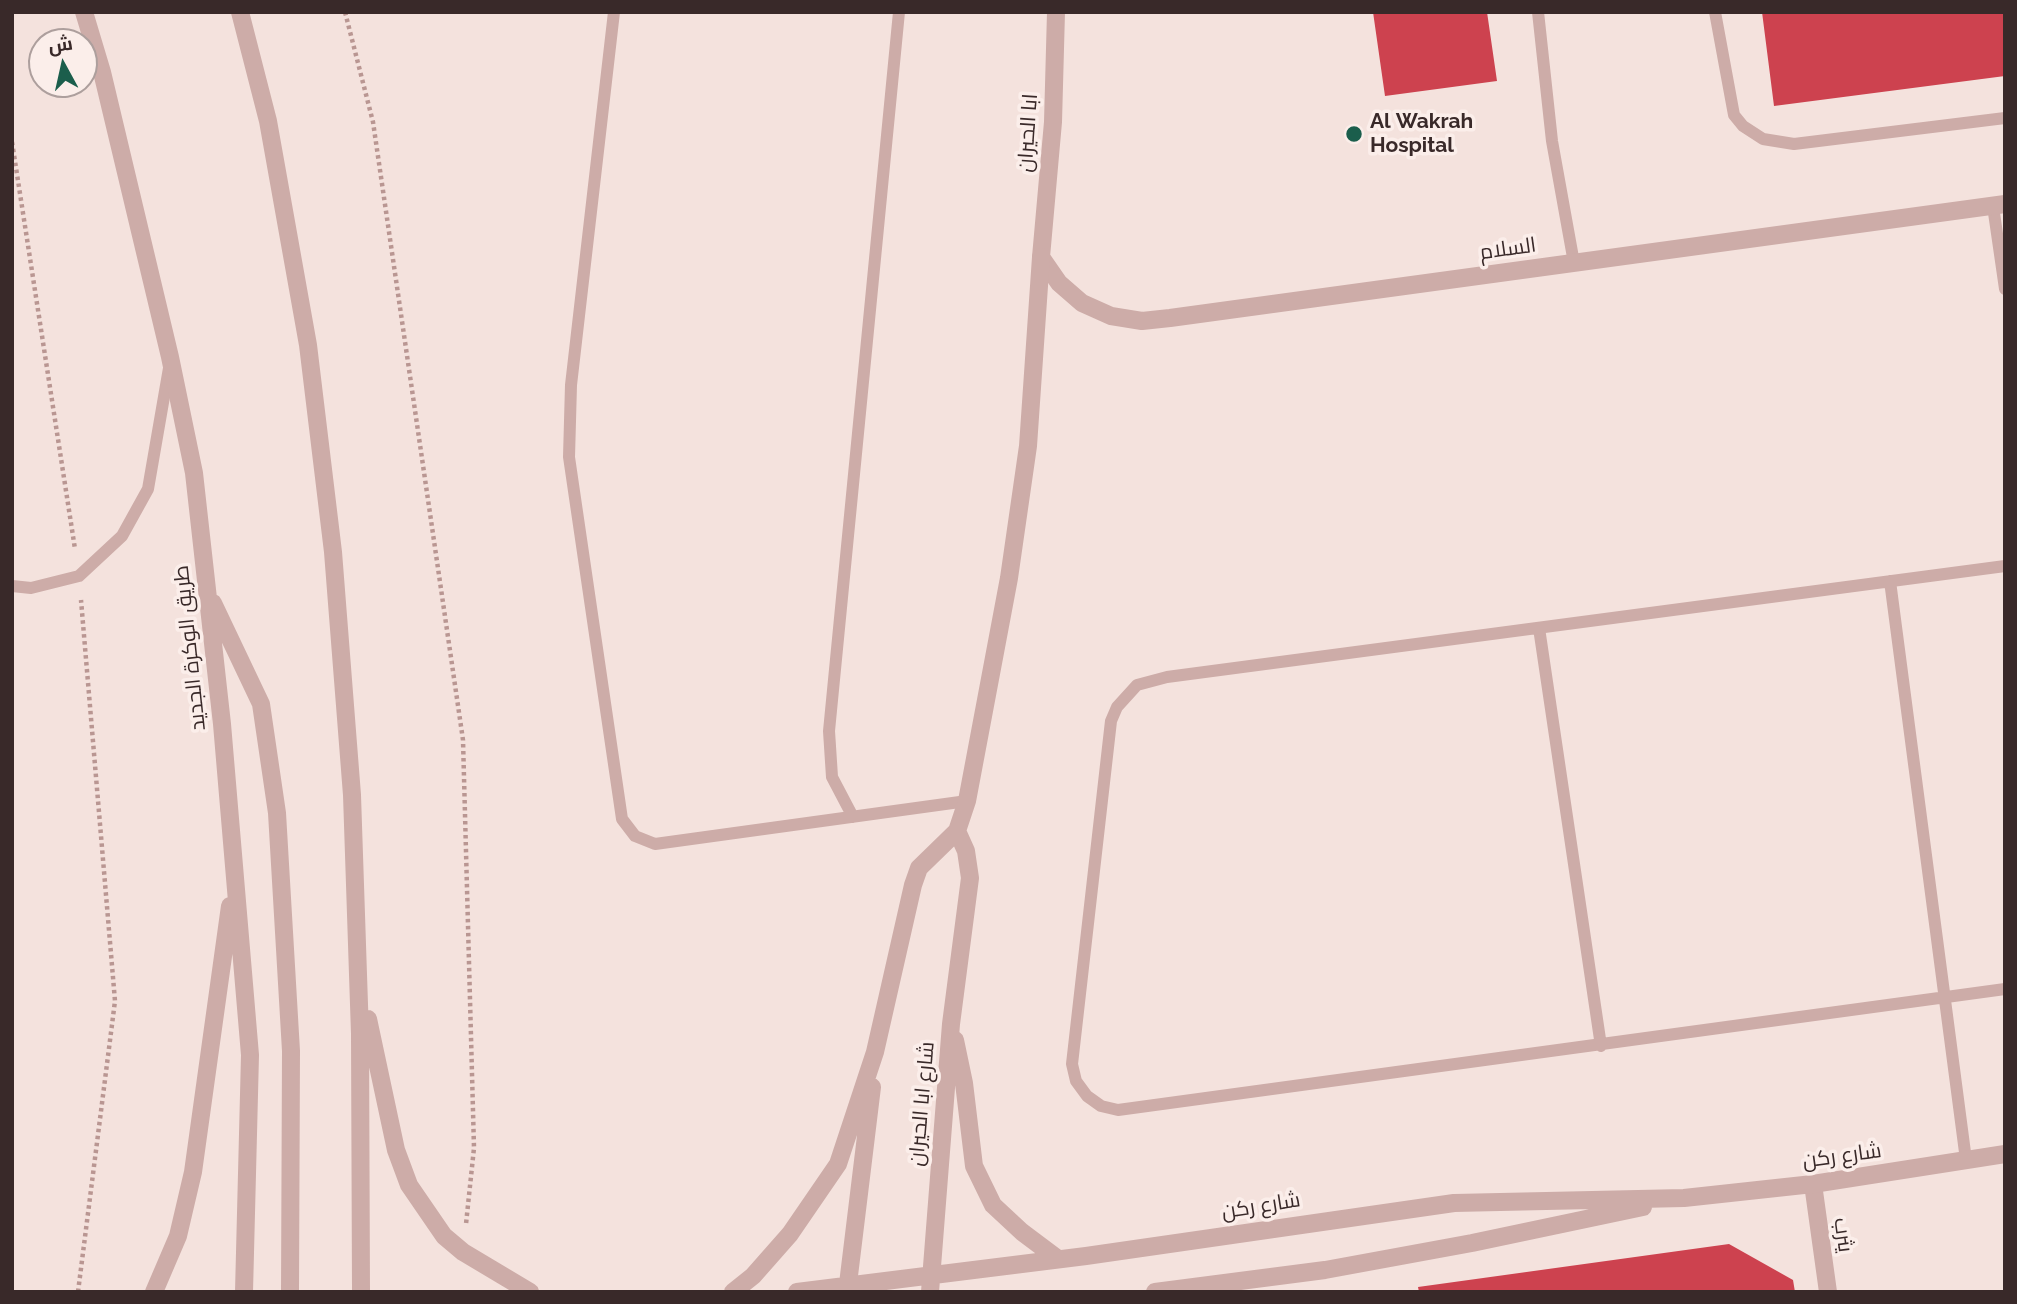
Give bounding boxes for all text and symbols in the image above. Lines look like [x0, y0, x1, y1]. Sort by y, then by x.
north arrow [28, 28, 98, 98]
text: ش [47, 32, 74, 57]
street label: ابا الحيران [1013, 93, 1043, 173]
place label: Al Wakrah Hospital [1370, 109, 1473, 159]
marker: Al Wakrah Hospital [1344, 124, 1364, 144]
street label: السلام [1478, 233, 1538, 265]
street label: طريق الوكرة الجديد [169, 564, 211, 732]
street label: شارع ابا الحيران [904, 1041, 940, 1167]
street label: شارع ركن [1801, 1138, 1883, 1174]
street label: شارع ركن [1220, 1187, 1302, 1225]
street label: يثرب [1828, 1216, 1858, 1254]

